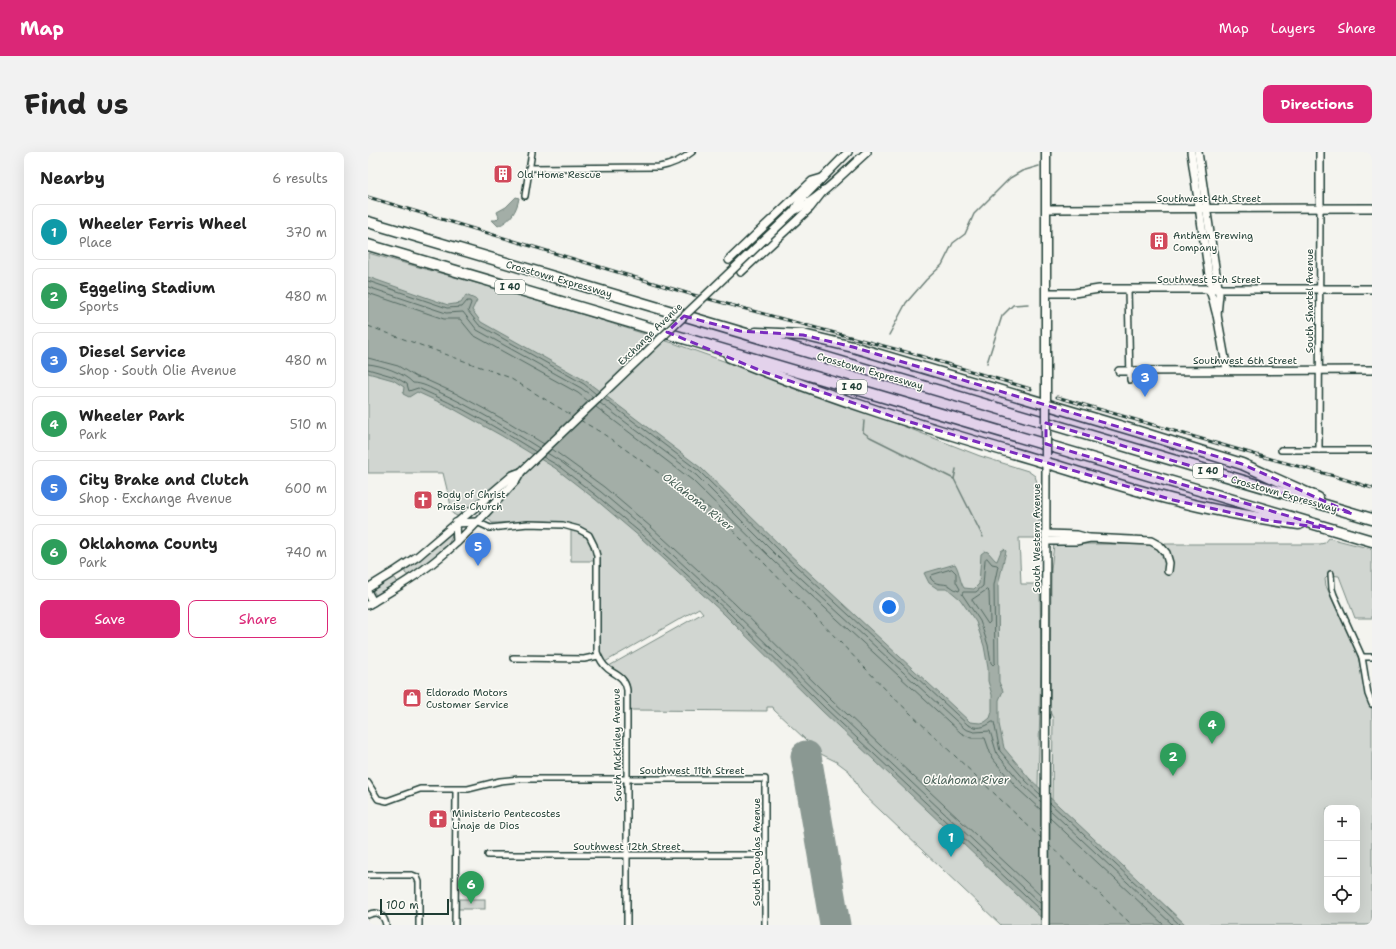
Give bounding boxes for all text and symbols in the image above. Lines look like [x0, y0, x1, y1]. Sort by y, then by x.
text: Map [20, 16, 64, 41]
text: Map [1219, 19, 1249, 37]
text: Layers [1271, 19, 1315, 37]
text: Share [1337, 19, 1376, 37]
text: Find us [24, 85, 129, 123]
button: Directions [1263, 85, 1372, 123]
building icon: Old Home Rescue [492, 163, 514, 185]
text: Nearby [40, 167, 105, 189]
place label: Old Home Rescue [517, 168, 601, 181]
text: 6 results [272, 170, 328, 187]
street label: Southwest 4th Street [1157, 192, 1261, 205]
text: Wheeler Ferris Wheel [79, 214, 247, 234]
text: 1 [51, 224, 57, 241]
text: 370 m [285, 224, 327, 241]
place label: Anthem Brewing Company [1173, 229, 1253, 254]
building icon: Anthem Brewing Company [1148, 230, 1170, 252]
text: Place [79, 234, 112, 251]
street label: South Shartel Avenue [1303, 248, 1316, 353]
street label: Crosstown Expressway [504, 258, 614, 300]
street label: Southwest 5th Street [1157, 273, 1261, 286]
text: Eggeling Stadium [79, 278, 215, 298]
road number: I 40 [495, 280, 525, 294]
text: 2 [49, 288, 59, 305]
text: 480 m [285, 288, 327, 305]
text: Sports [79, 298, 119, 315]
street label: Exchange Avenue [615, 300, 685, 368]
text: Diesel Service [79, 342, 186, 362]
street label: Crosstown Expressway [815, 350, 925, 392]
text: 3 [49, 352, 59, 369]
text: 480 m [285, 352, 327, 369]
street label: Southwest 6th Street [1193, 354, 1297, 367]
text: Shop · South Olie Avenue [79, 362, 237, 379]
pin: 3 [1132, 364, 1158, 397]
road number: I 40 [837, 380, 867, 394]
text: Wheeler Park [79, 406, 185, 426]
text: 4 [49, 416, 59, 433]
text: 510 m [290, 416, 327, 433]
text: Park [79, 426, 107, 443]
road number: I 40 [1193, 464, 1223, 478]
text: City Brake and Clutch [79, 470, 249, 490]
water label: Oklahoma River [659, 470, 737, 535]
street label: Crosstown Expressway [1229, 473, 1339, 515]
text: 5 [50, 480, 58, 497]
text: 600 m [284, 480, 327, 497]
street label: South Western Avenue [1030, 483, 1043, 593]
place label: Body of Christ Praise Church [437, 488, 506, 513]
church icon: Body of Christ Praise Church [412, 489, 434, 511]
text: Shop · Exchange Avenue [79, 490, 232, 507]
pin: 5 [465, 533, 491, 566]
text: Oklahoma County [79, 534, 218, 554]
text: 6 [49, 544, 59, 561]
text: 740 m [285, 544, 327, 561]
text: Park [79, 554, 107, 571]
your location [879, 597, 899, 617]
button: Save [40, 600, 180, 638]
button: Share [188, 600, 328, 638]
place label: Eldorado Motors Customer Service [426, 686, 509, 711]
shop icon: Eldorado Motors Customer Service [401, 687, 423, 709]
street label: South McKinley Avenue [610, 688, 624, 802]
pin: 4 [1199, 711, 1225, 744]
pin: 2 [1160, 743, 1186, 776]
street label: Southwest 11th Street [639, 764, 745, 777]
water label: Oklahoma River [923, 773, 1010, 788]
street label: South Douglas Avenue [750, 798, 763, 906]
map controls [1324, 805, 1360, 913]
button: + [1324, 805, 1360, 841]
place label: Ministerio Pentecostes Linaje de Dios [452, 807, 561, 832]
church icon: Ministerio Pentecostes Linaje de Dios [427, 808, 449, 830]
pin: 1 [938, 824, 964, 857]
street label: Southwest 12th Street [573, 840, 681, 853]
button: − [1324, 841, 1360, 877]
pin: 6 [458, 871, 484, 904]
button: locate [1324, 877, 1360, 913]
scale bar [380, 897, 449, 916]
text: 100 m [386, 898, 419, 913]

